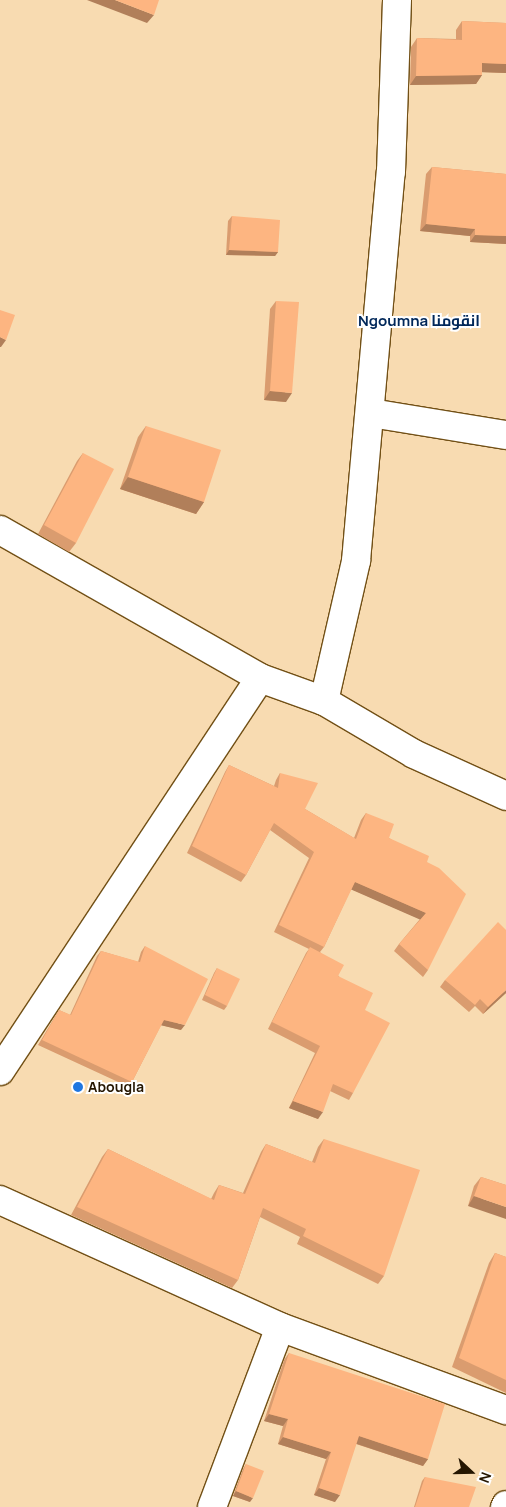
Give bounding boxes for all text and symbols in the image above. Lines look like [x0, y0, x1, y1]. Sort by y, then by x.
district label: Ngoumna انقومنا [358, 312, 480, 330]
place label: Abougla [88, 1079, 144, 1095]
marker: Abougla [72, 1081, 84, 1093]
north arrow [446, 1447, 496, 1497]
text: N [475, 1469, 496, 1486]

